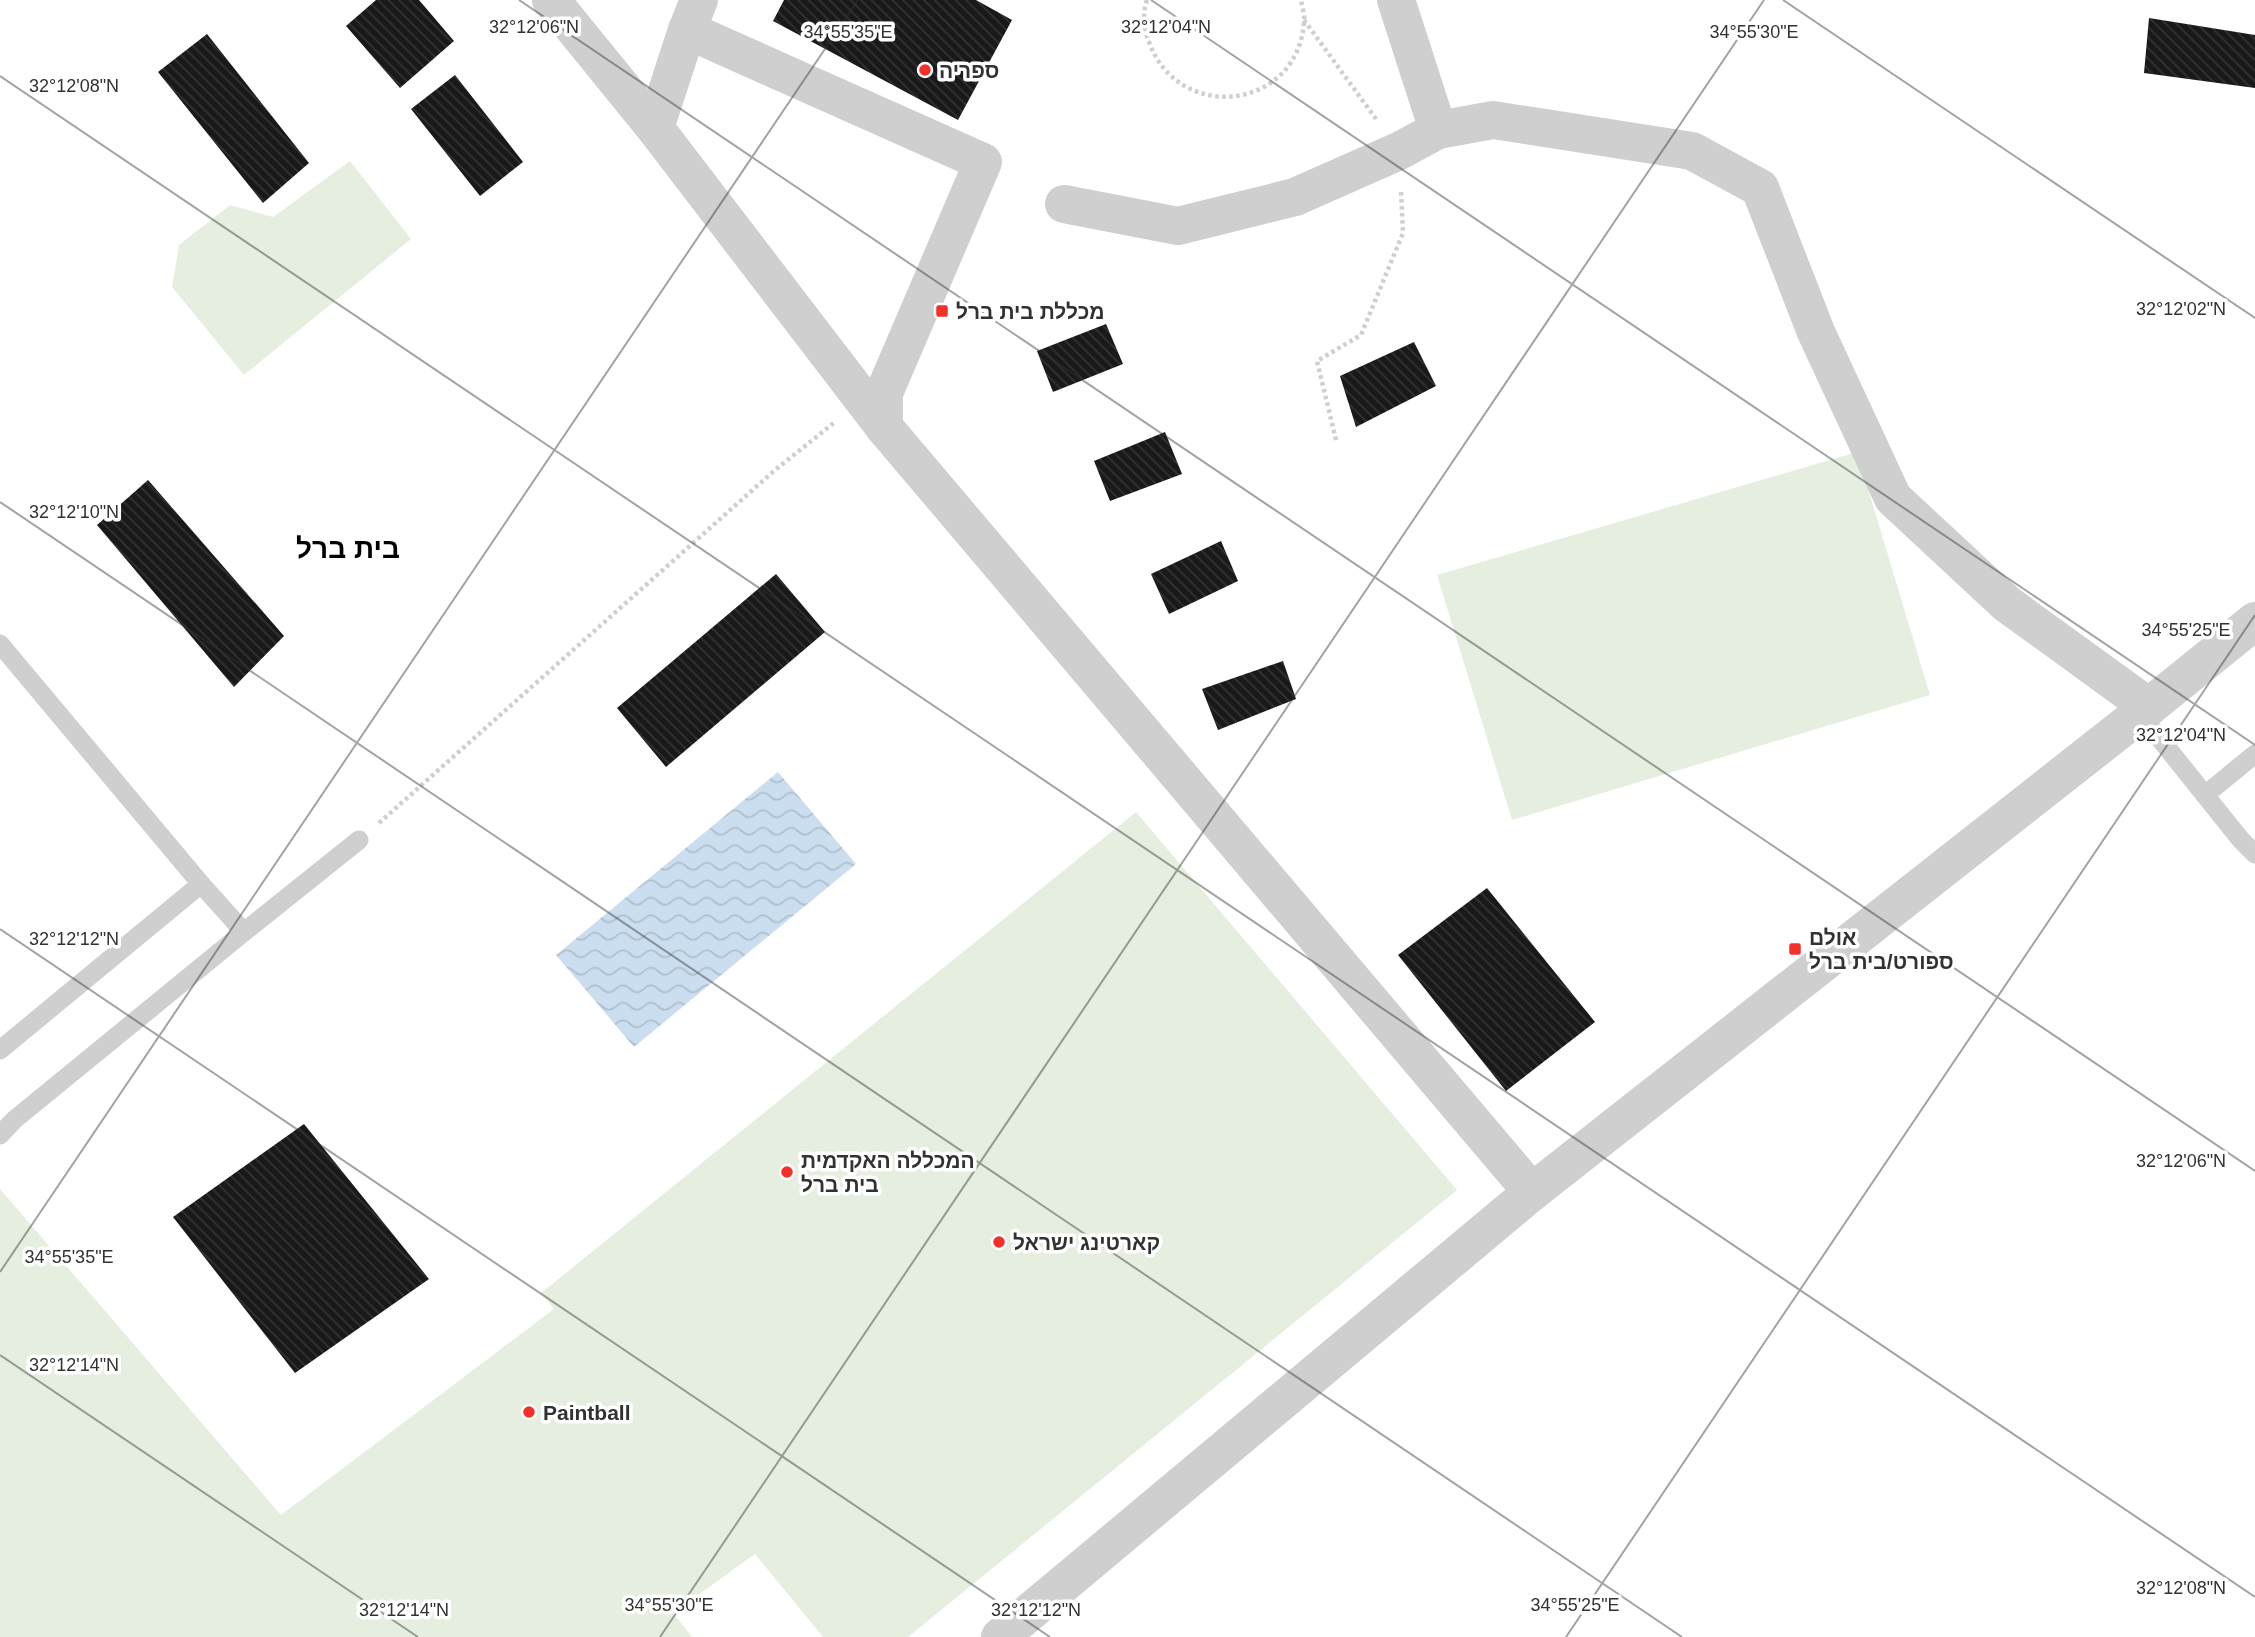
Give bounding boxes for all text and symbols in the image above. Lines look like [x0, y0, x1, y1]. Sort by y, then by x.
text: 32°12'06"N [489, 17, 579, 37]
text: 32°12'04"N [1121, 17, 1211, 37]
text: 34°55'35"E [803, 22, 893, 42]
text: 34°55'30"E [1709, 22, 1799, 42]
place label: ספריה [939, 59, 999, 82]
marker: ספריה [917, 62, 933, 78]
text: 32°12'08"N [29, 76, 119, 96]
text: 32°12'02"N [2136, 299, 2226, 319]
place label: מכללת בית ברל [956, 300, 1105, 323]
marker: מכללת בית ברל [934, 303, 950, 319]
text: 32°12'10"N [29, 502, 119, 522]
district label: בית ברל [296, 533, 400, 564]
text: 34°55'25"E [2141, 620, 2231, 640]
text: 32°12'04"N [2136, 725, 2226, 745]
place label: אולם ספורט/בית ברל [1809, 926, 1954, 973]
text: 32°12'12"N [29, 929, 119, 949]
marker: אולם ספורט/בית ברל [1787, 941, 1803, 957]
place label: המכללה האקדמית בית ברל [801, 1149, 975, 1196]
text: 32°12'06"N [2136, 1151, 2226, 1171]
marker: המכללה האקדמית בית ברל [779, 1164, 795, 1180]
place label: קארטינג ישראל [1013, 1231, 1160, 1254]
marker: קארטינג ישראל [991, 1234, 1007, 1250]
text: 34°55'35"E [24, 1247, 114, 1267]
text: 32°12'14"N [29, 1355, 119, 1375]
place label: Paintball [543, 1401, 631, 1424]
marker: Paintball [521, 1404, 537, 1420]
text: 32°12'08"N [2136, 1578, 2226, 1598]
text: 34°55'30"E [624, 1595, 714, 1615]
text: 34°55'25"E [1530, 1595, 1620, 1615]
text: 32°12'14"N [359, 1600, 449, 1620]
text: 32°12'12"N [991, 1600, 1081, 1620]

